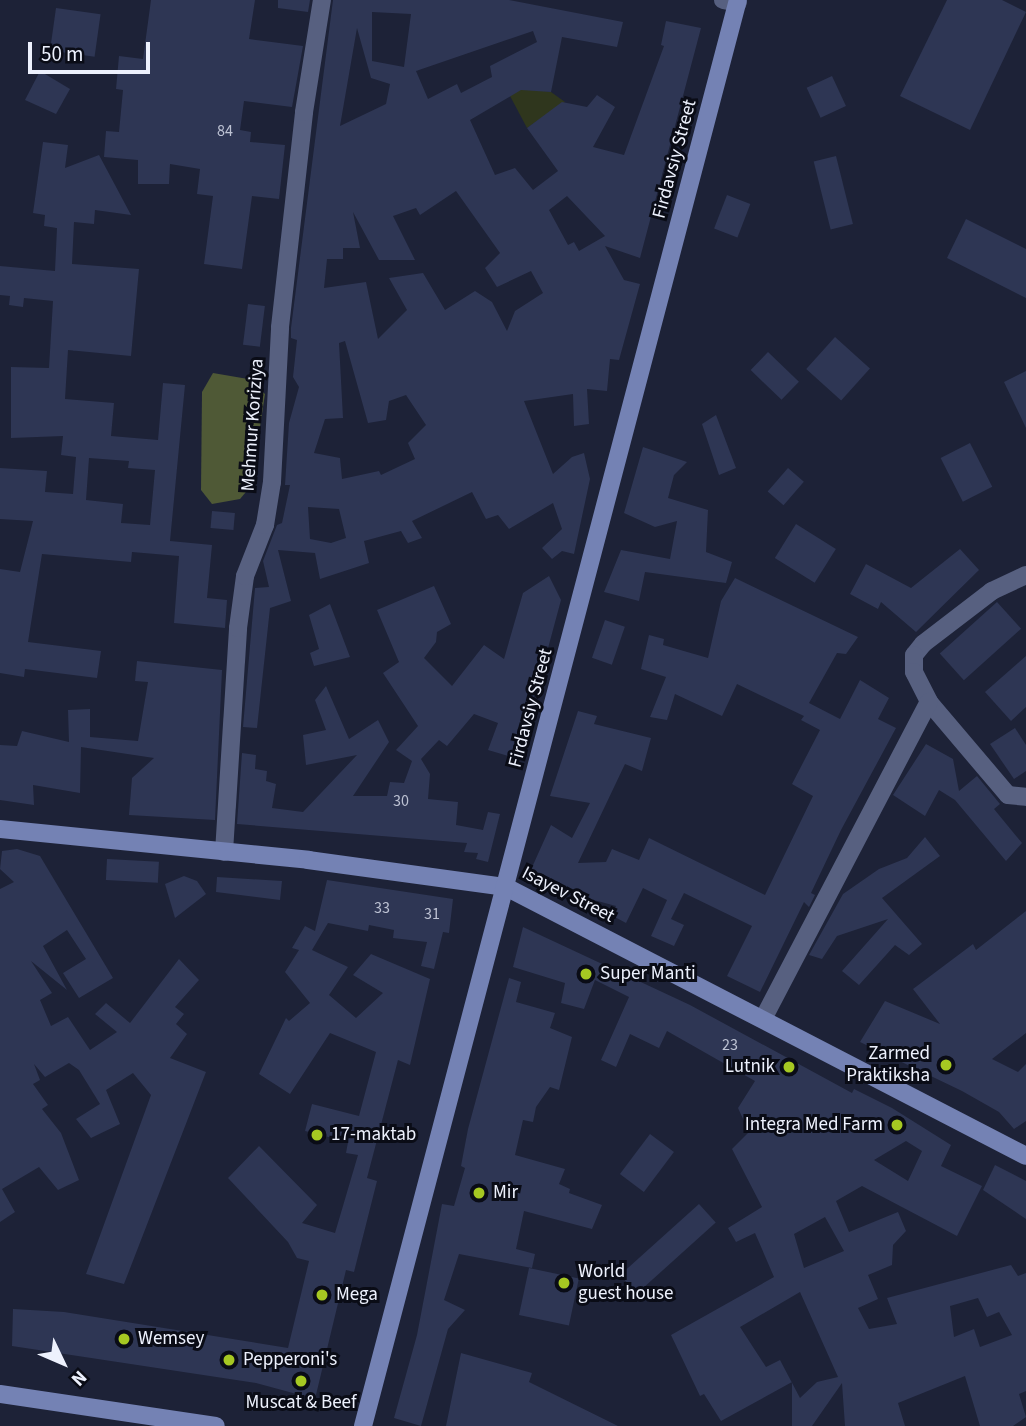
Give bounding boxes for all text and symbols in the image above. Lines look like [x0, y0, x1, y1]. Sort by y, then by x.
scale bar [32, 28, 154, 72]
text: 50 m [41, 39, 83, 69]
street label: Firdavsiy Street [648, 97, 702, 221]
house number: 84 [217, 121, 233, 141]
street label: Mehmur Koriziya [237, 358, 269, 492]
street label: Firdavsiy Street [504, 646, 558, 770]
house number: 30 [393, 791, 409, 811]
street label: Isayev Street [518, 862, 618, 928]
house number: 33 [374, 898, 390, 918]
house number: 31 [424, 904, 440, 924]
place label: Super Manti [600, 963, 696, 985]
marker: Super Manti [578, 966, 594, 982]
house number: 23 [722, 1035, 738, 1055]
place label: Zarmed Praktiksha [846, 1043, 930, 1087]
marker: Zarmed Praktiksha [936, 1055, 956, 1075]
place label: Lutnik [725, 1056, 775, 1078]
marker: Lutnik [781, 1059, 797, 1075]
place label: Integra Med Farm [745, 1114, 883, 1136]
marker: Integra Med Farm [889, 1117, 905, 1133]
place label: 17-maktab [331, 1124, 416, 1146]
marker: 17-maktab [309, 1127, 325, 1143]
place label: Mir [493, 1182, 518, 1204]
marker: Mir [471, 1185, 487, 1201]
place label: World guest house [578, 1261, 673, 1305]
marker: World guest house [556, 1275, 572, 1291]
place label: Mega [336, 1284, 378, 1306]
marker: Mega [314, 1287, 330, 1303]
north arrow [28, 1328, 98, 1398]
place label: Wemsey [138, 1328, 204, 1350]
marker: Wemsey [116, 1331, 132, 1347]
place label: Pepperoni's [243, 1349, 337, 1371]
marker: Pepperoni's [221, 1352, 237, 1368]
text: N [64, 1364, 93, 1392]
marker: Muscat & Beef [293, 1373, 309, 1389]
place label: Muscat & Beef [245, 1392, 357, 1414]

